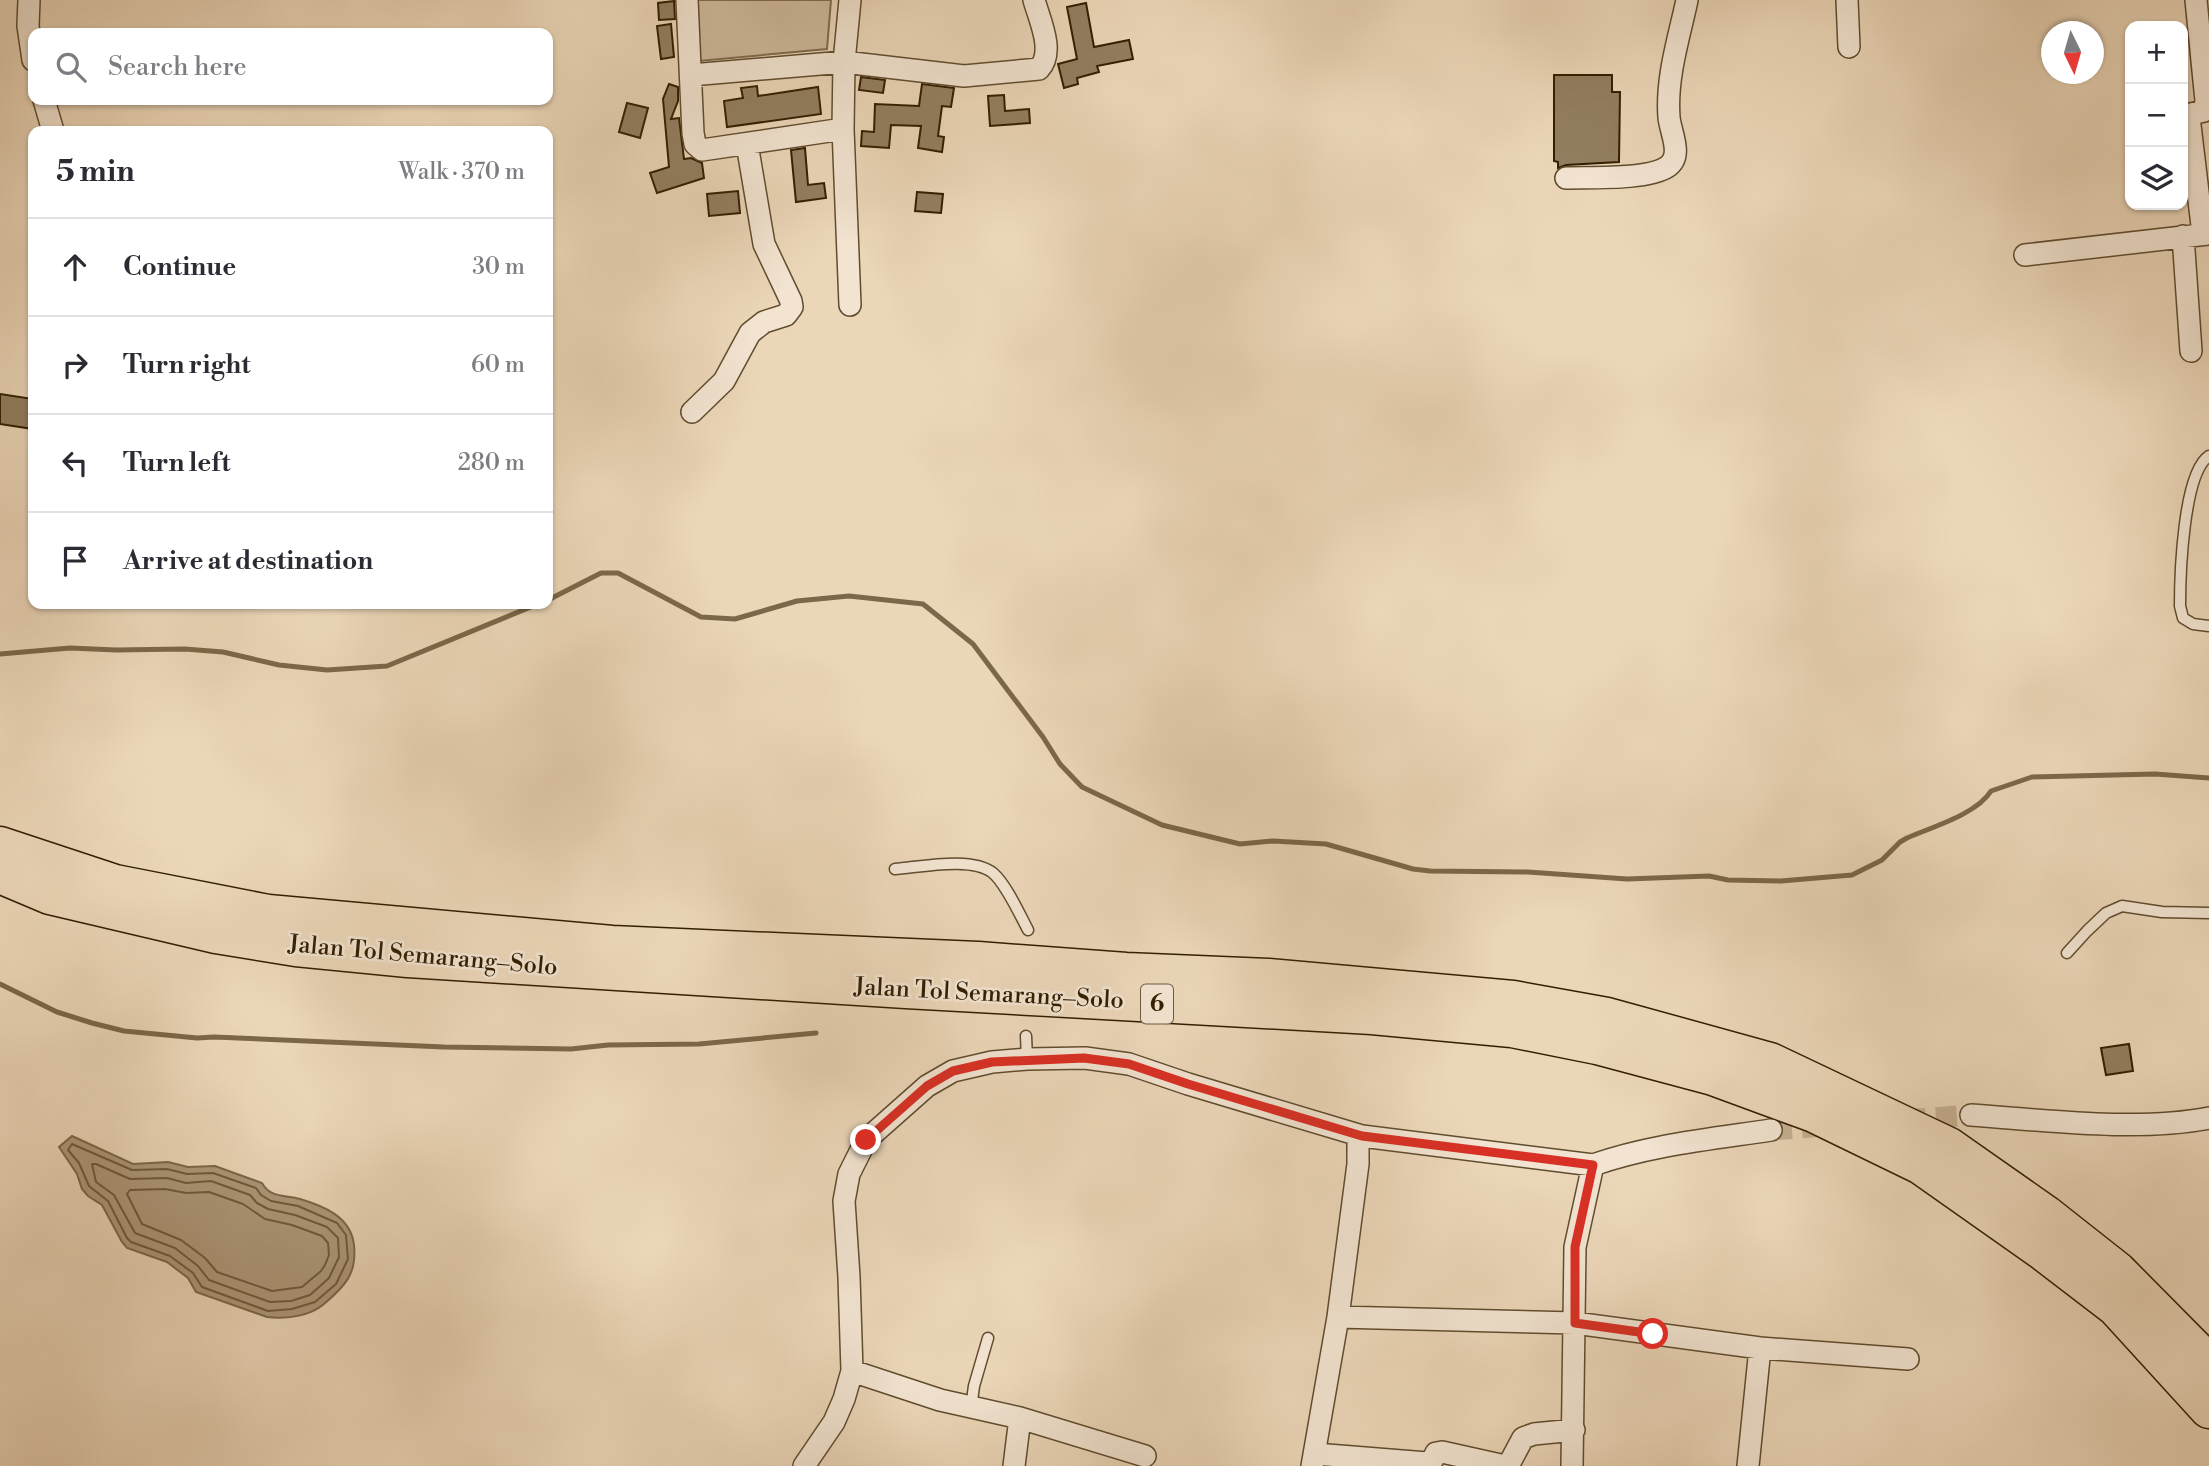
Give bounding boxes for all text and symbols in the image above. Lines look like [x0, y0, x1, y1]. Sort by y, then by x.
north arrow [2041, 21, 2104, 84]
map controls [2125, 21, 2188, 210]
button: + [2125, 21, 2188, 84]
search box [28, 28, 553, 105]
icon: search [52, 48, 90, 86]
text: Search here [108, 51, 247, 83]
button: − [2125, 84, 2188, 147]
button: layers [2125, 147, 2188, 210]
text: 5 min [56, 153, 135, 191]
text: Walk · 370 m [398, 158, 525, 186]
icon: ahead [56, 248, 94, 286]
text: Continue [123, 251, 236, 283]
text: 30 m [472, 253, 525, 281]
icon: right [56, 346, 94, 384]
text: Turn right [123, 349, 251, 381]
text: 60 m [471, 351, 525, 379]
icon: left [56, 444, 94, 482]
text: Turn left [123, 447, 231, 479]
text: 280 m [458, 449, 525, 477]
icon: arrive [56, 542, 94, 580]
text: Arrive at destination [123, 545, 373, 577]
street label: Jalan Tol Semarang–Solo [286, 929, 559, 983]
street label: Jalan Tol Semarang–Solo [852, 972, 1125, 1016]
road number: 6 [1141, 984, 1173, 1023]
route end [850, 1124, 881, 1155]
route start [1637, 1318, 1668, 1349]

